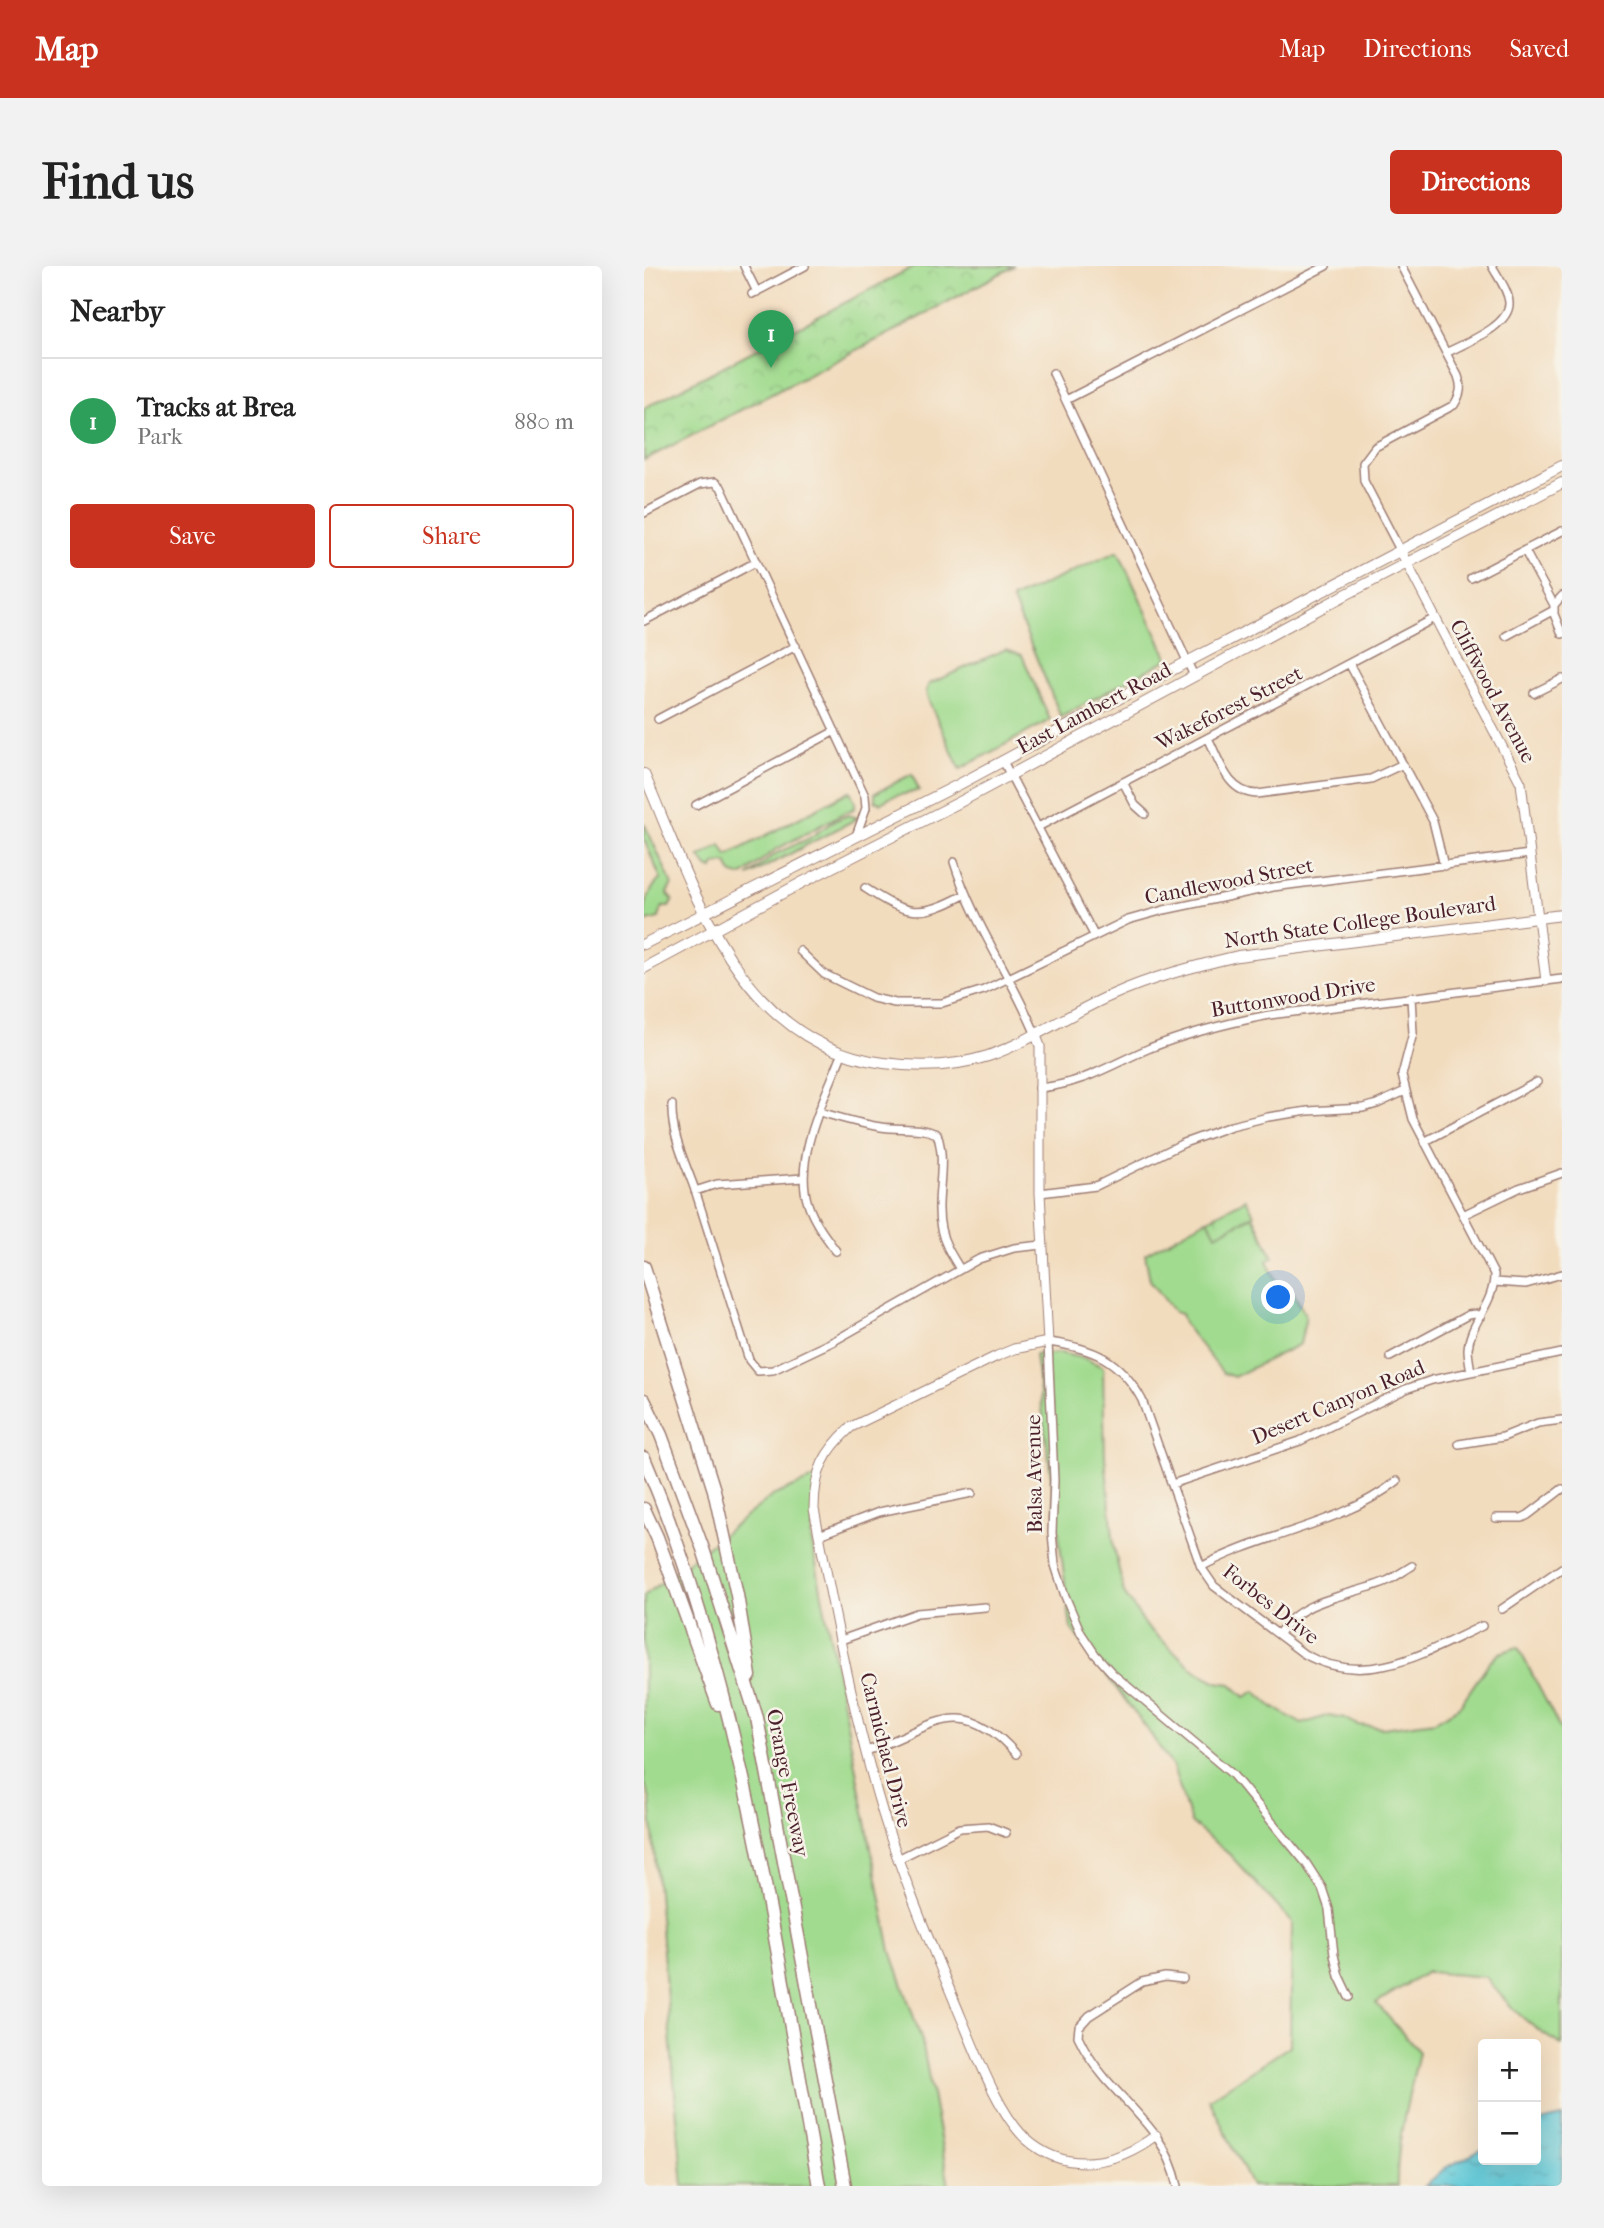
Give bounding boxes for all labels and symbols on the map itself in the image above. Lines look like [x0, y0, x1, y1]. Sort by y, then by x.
pin: 1 [748, 310, 794, 368]
street label: Cliffwood Avenue [1445, 615, 1541, 767]
street label: East Lambert Road [1013, 657, 1176, 759]
street label: Wakeforest Street [1151, 660, 1307, 756]
street label: Candlewood Street [1143, 853, 1316, 909]
street label: North State College Boulevard [1223, 891, 1498, 953]
street label: Buttonwood Drive [1209, 972, 1377, 1022]
your location [1261, 1280, 1295, 1314]
street label: Desert Canyon Road [1248, 1354, 1429, 1449]
street label: Balsa Avenue [1021, 1414, 1047, 1534]
street label: Forbes Drive [1218, 1559, 1324, 1649]
street label: Carmichael Drive [855, 1670, 917, 1830]
street label: Orange Freeway [762, 1707, 814, 1860]

